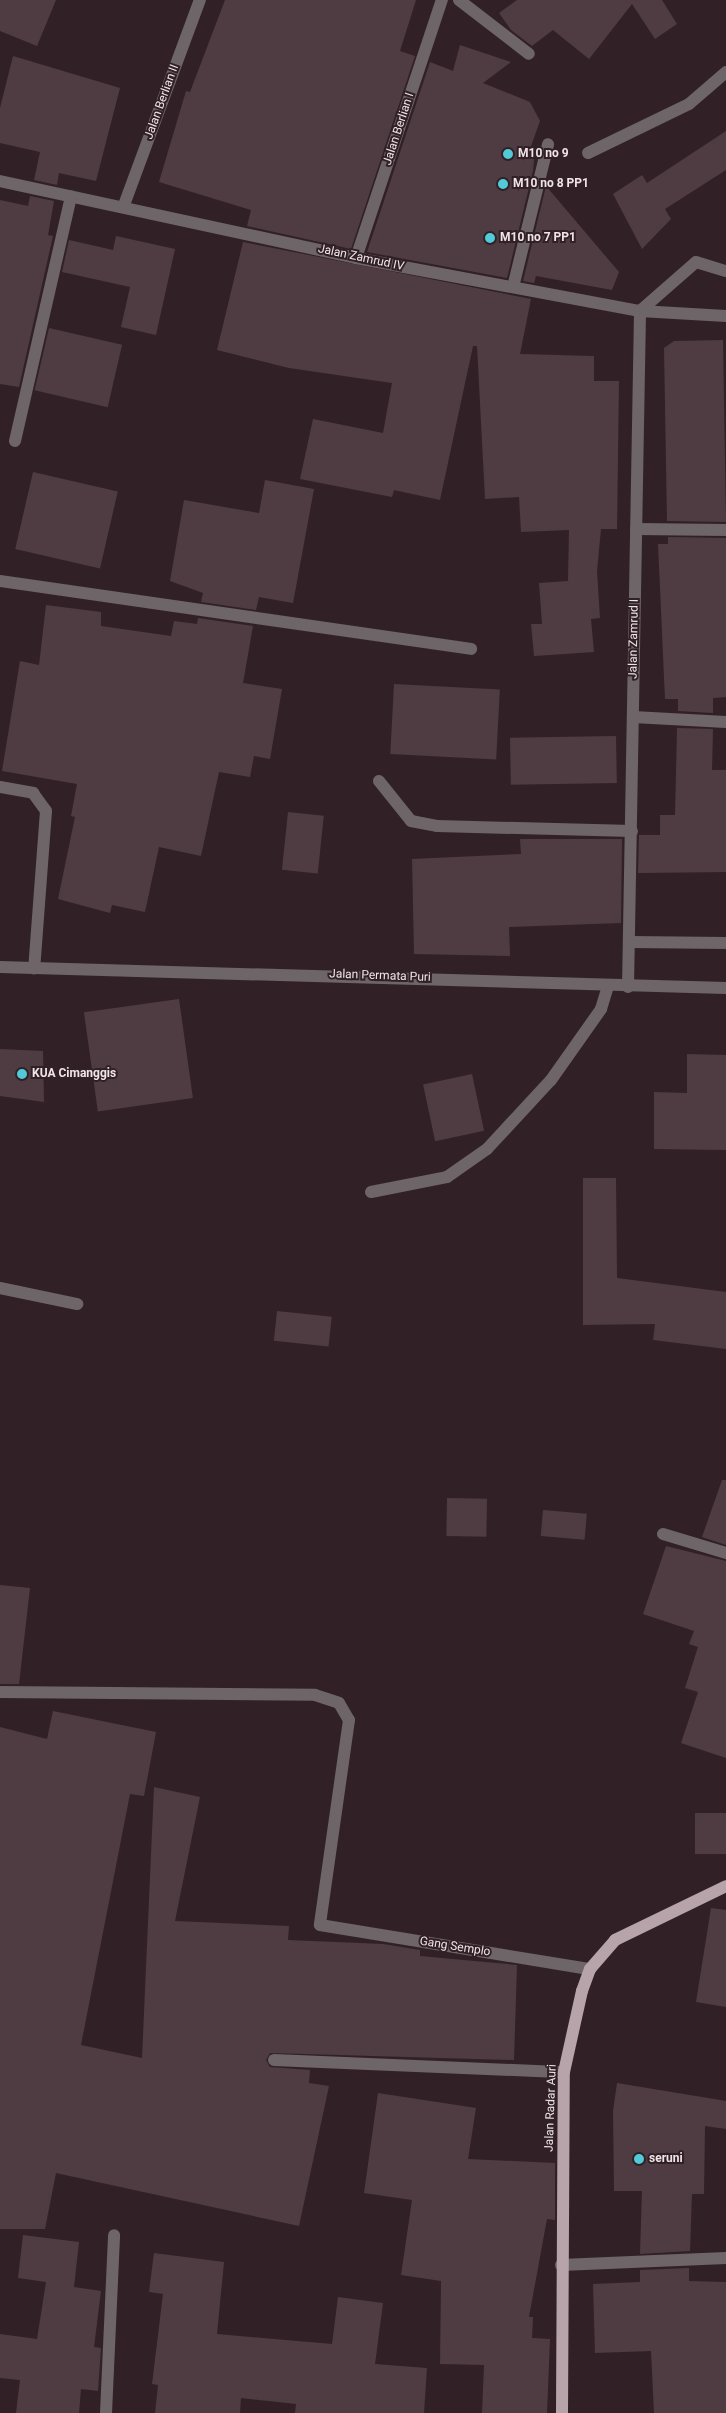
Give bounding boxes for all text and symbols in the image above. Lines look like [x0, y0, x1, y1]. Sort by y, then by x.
street label: Jalan Berlian II [142, 63, 182, 141]
street label: Jalan Berlian I [381, 91, 417, 167]
place label: M10 no 9 [518, 147, 569, 161]
marker: M10 no 9 [502, 148, 514, 160]
place label: M10 no 8 PP1 [513, 177, 589, 191]
marker: M10 no 8 PP1 [497, 178, 509, 190]
place label: M10 no 7 PP1 [500, 231, 576, 245]
marker: M10 no 7 PP1 [484, 232, 496, 244]
street label: Jalan Zamrud IV [317, 242, 405, 274]
street label: Jalan Zamrud I [626, 599, 642, 679]
street label: Jalan Permata Puri [329, 967, 431, 985]
place label: KUA Cimanggis [32, 1067, 116, 1081]
marker: KUA Cimanggis [16, 1068, 28, 1080]
street label: Gang Semplo [419, 1934, 491, 1960]
street label: Jalan Radar Auri [542, 2064, 560, 2152]
place label: seruni [649, 2152, 683, 2166]
marker: seruni [633, 2153, 645, 2165]

